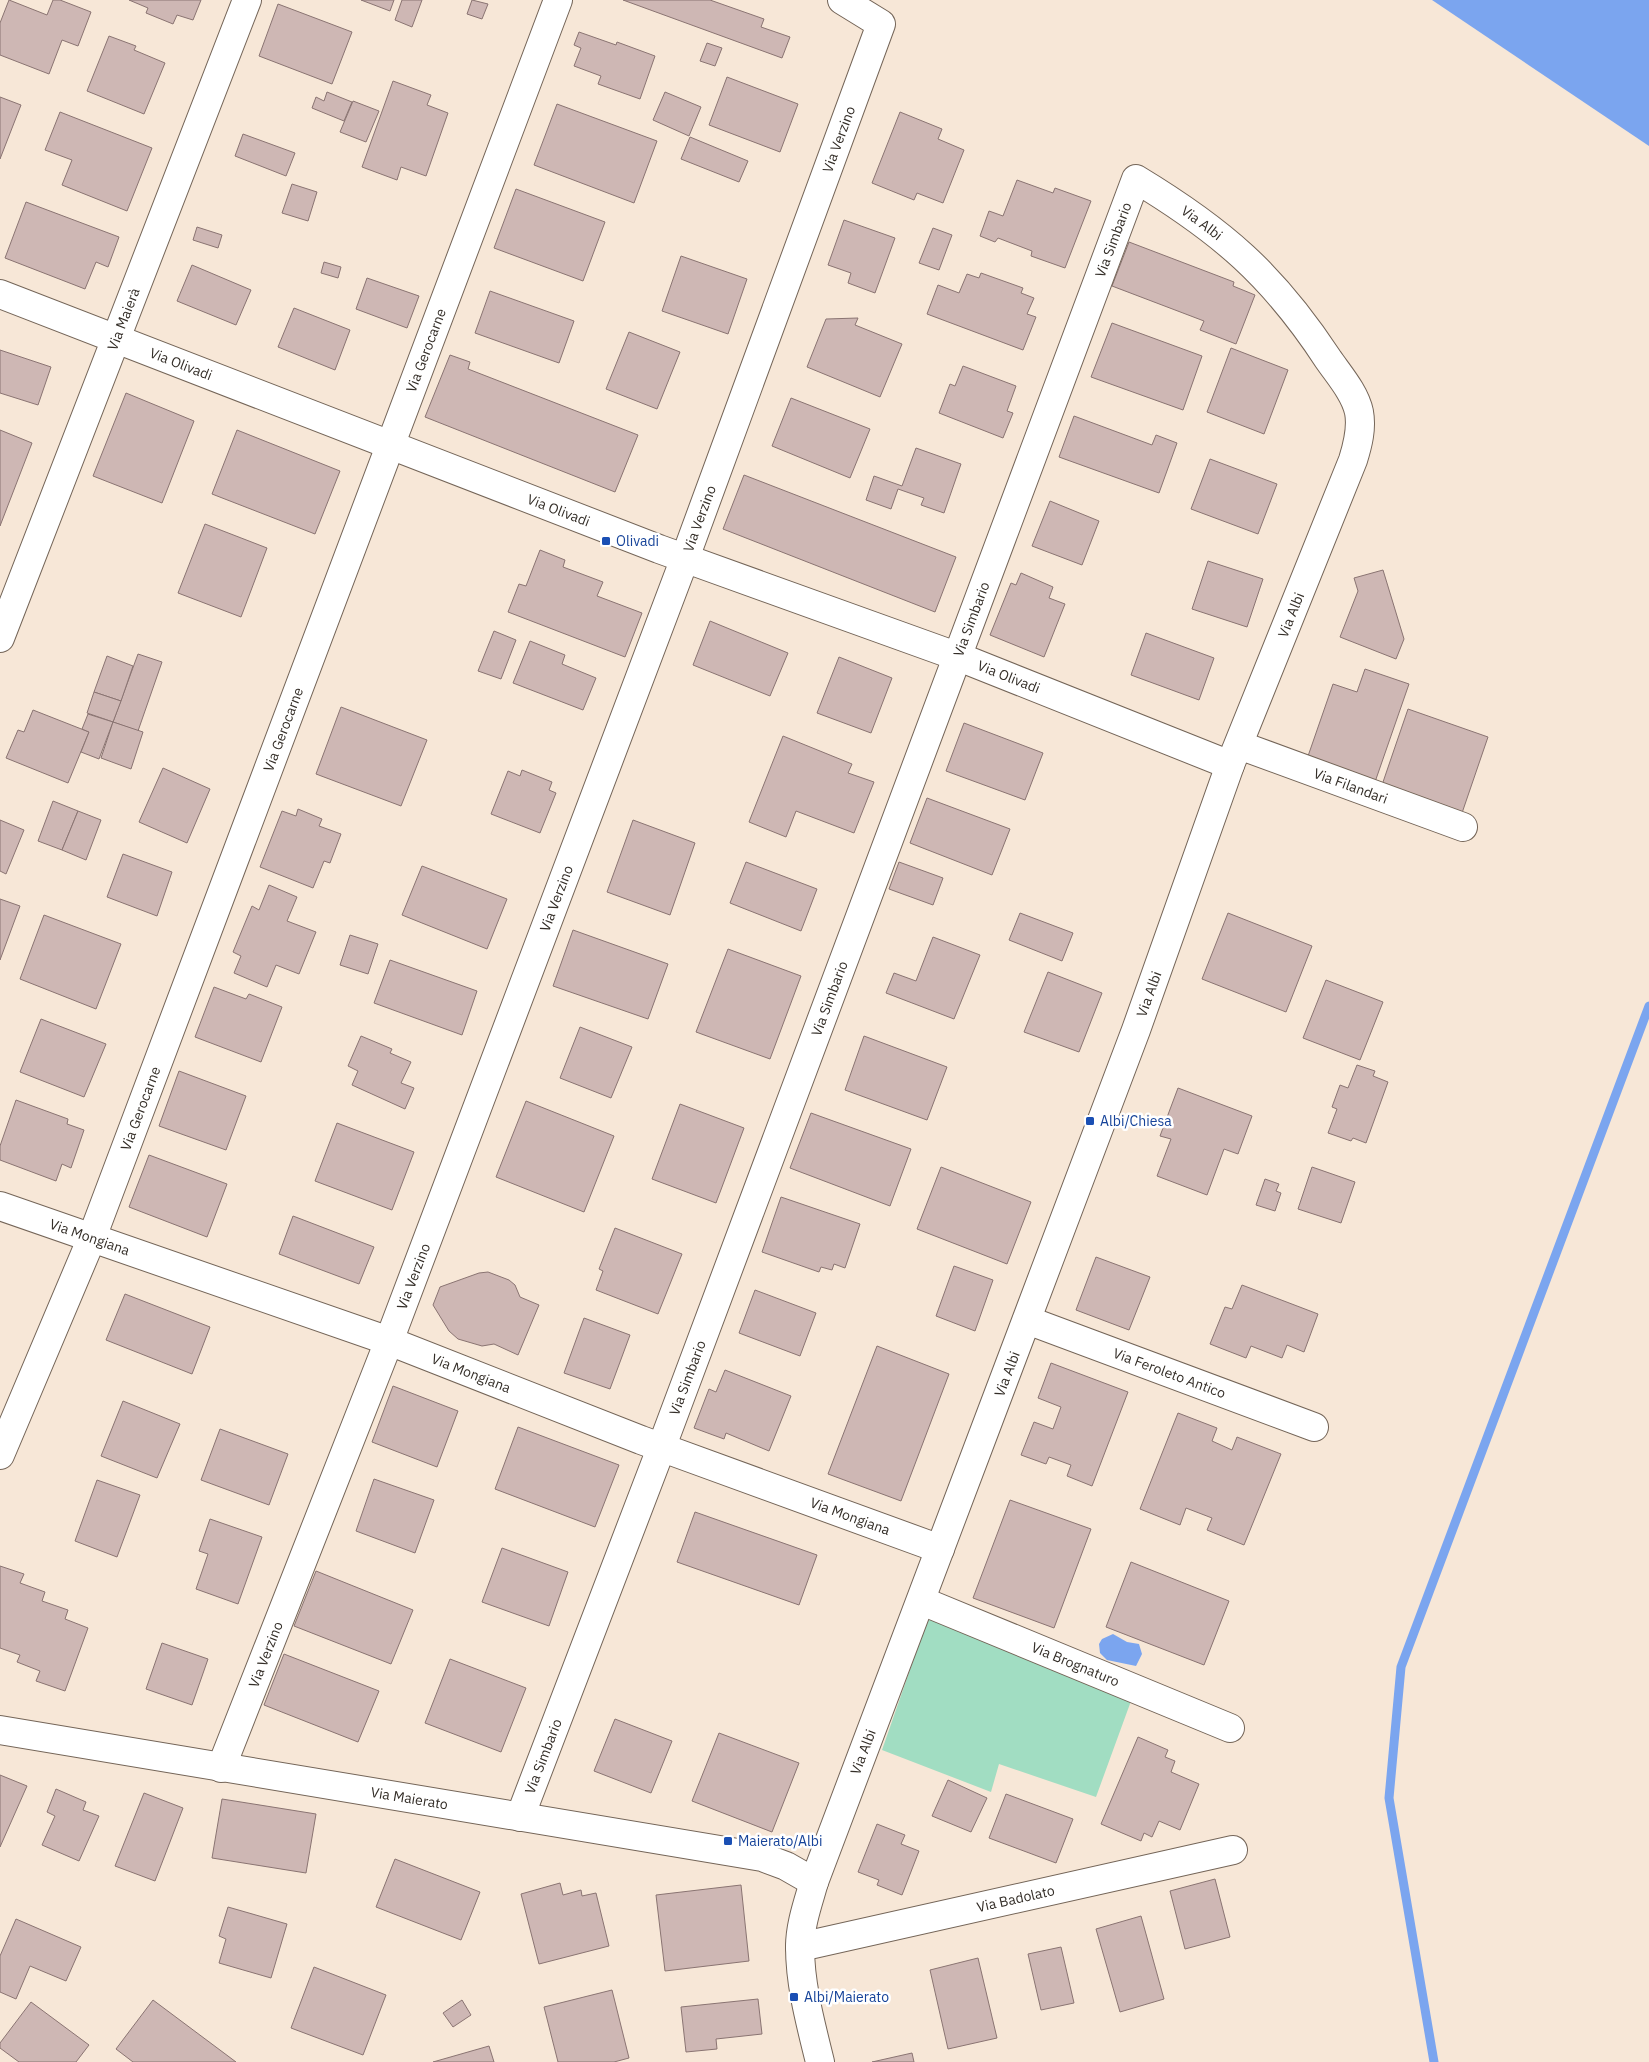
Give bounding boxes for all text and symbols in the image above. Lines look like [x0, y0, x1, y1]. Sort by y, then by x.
street label: Via Verzino [818, 103, 859, 175]
street label: Via Simbario [1091, 200, 1136, 280]
street label: Via Albi [1178, 202, 1226, 244]
street label: Via Maierà [103, 285, 144, 353]
street label: Via Gerocarne [402, 306, 450, 395]
street label: Via Olivadi [147, 344, 215, 384]
street label: Via Verzino [679, 483, 720, 554]
street label: Via Olivadi [525, 490, 593, 530]
place label: Olivadi [616, 532, 659, 550]
marker: Olivadi [600, 535, 612, 547]
street label: Via Simbario [949, 579, 994, 659]
street label: Via Albi [1274, 590, 1308, 640]
street label: Via Olivadi [975, 656, 1043, 697]
street label: Via Gerocarne [259, 685, 307, 774]
street label: Via Filandari [1311, 764, 1390, 808]
street label: Via Verzino [536, 863, 577, 934]
street label: Via Simbario [807, 958, 852, 1039]
street label: Via Albi [1132, 969, 1166, 1019]
street label: Via Gerocarne [117, 1064, 165, 1153]
place label: Albi/Chiesa [1100, 1112, 1172, 1130]
marker: Albi/Chiesa [1084, 1115, 1096, 1127]
street label: Via Mongiana [47, 1215, 133, 1260]
street label: Via Verzino [393, 1240, 434, 1312]
street label: Via Simbario [665, 1338, 710, 1418]
street label: Via Feroleto Antico [1111, 1344, 1228, 1402]
street label: Via Albi [990, 1349, 1024, 1399]
street label: Via Mongiana [429, 1350, 514, 1397]
street label: Via Mongiana [808, 1493, 893, 1539]
street label: Via Verzino [245, 1619, 287, 1690]
street label: Via Brognaturo [1029, 1638, 1122, 1690]
street label: Via Simbario [521, 1716, 566, 1796]
street label: Via Albi [846, 1727, 880, 1777]
street label: Via Maierato [369, 1783, 450, 1814]
place label: Maierato/Albi [738, 1832, 822, 1850]
marker: Maierato/Albi [722, 1835, 734, 1847]
street label: Via Badolato [975, 1881, 1057, 1916]
place label: Albi/Maierato [804, 1988, 889, 2006]
marker: Albi/Maierato [788, 1991, 800, 2003]

